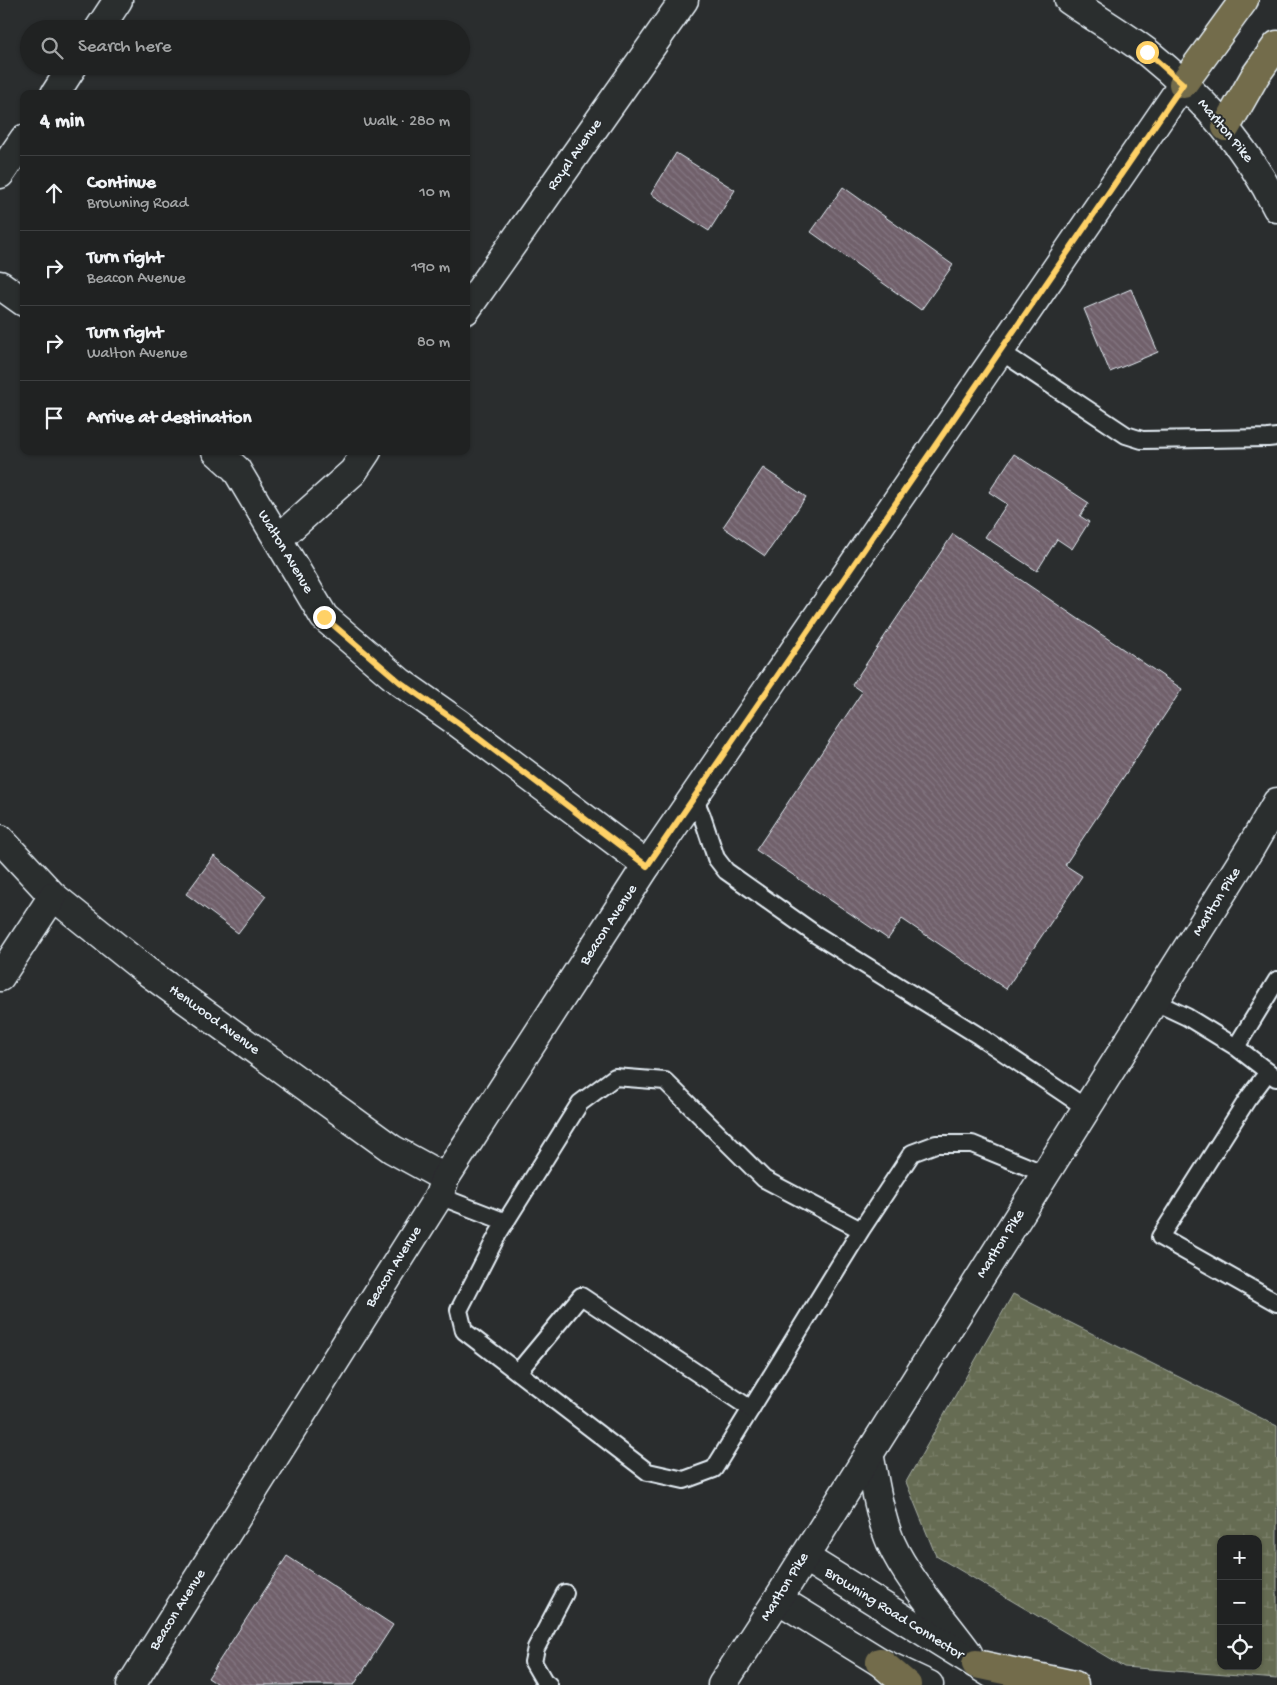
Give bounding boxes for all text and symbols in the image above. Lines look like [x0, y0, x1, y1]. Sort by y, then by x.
search box [20, 20, 470, 75]
icon: search [38, 34, 66, 62]
text: Search here [78, 36, 172, 59]
route start [1136, 41, 1159, 64]
street label: Marlton Pike [1193, 95, 1257, 167]
text: 4 min [40, 110, 84, 135]
text: Walk · 280 m [363, 113, 450, 132]
street label: Royal Avenue [544, 116, 606, 194]
text: Continue [87, 172, 156, 195]
icon: ahead [40, 179, 68, 207]
text: 10 m [419, 184, 450, 203]
text: Browning Road [87, 195, 188, 214]
text: Turn right [87, 247, 163, 270]
icon: right [40, 254, 68, 282]
text: 190 m [411, 259, 450, 278]
text: Beacon Avenue [87, 270, 186, 289]
text: Turn right [87, 322, 163, 345]
icon: right [40, 329, 68, 357]
text: 80 m [417, 334, 450, 353]
text: Walton Avenue [87, 345, 187, 364]
icon: arrive [40, 404, 68, 432]
text: Arrive at destination [87, 407, 251, 430]
street label: Walton Avenue [253, 507, 317, 597]
route end [313, 606, 336, 629]
street label: Marlton Pike [1189, 864, 1245, 940]
street label: Beacon Avenue [576, 881, 642, 969]
street label: Henwood Avenue [165, 981, 263, 1059]
street label: Marlton Pike [973, 1206, 1029, 1282]
street label: Beacon Avenue [361, 1223, 426, 1312]
map controls [1217, 1535, 1262, 1670]
button: + [1217, 1535, 1262, 1580]
street label: Marlton Pike [757, 1549, 813, 1625]
street label: Browning Road Connector [820, 1563, 968, 1665]
street label: Beacon Avenue [145, 1566, 210, 1655]
button: − [1217, 1580, 1262, 1625]
button: locate [1217, 1625, 1262, 1670]

